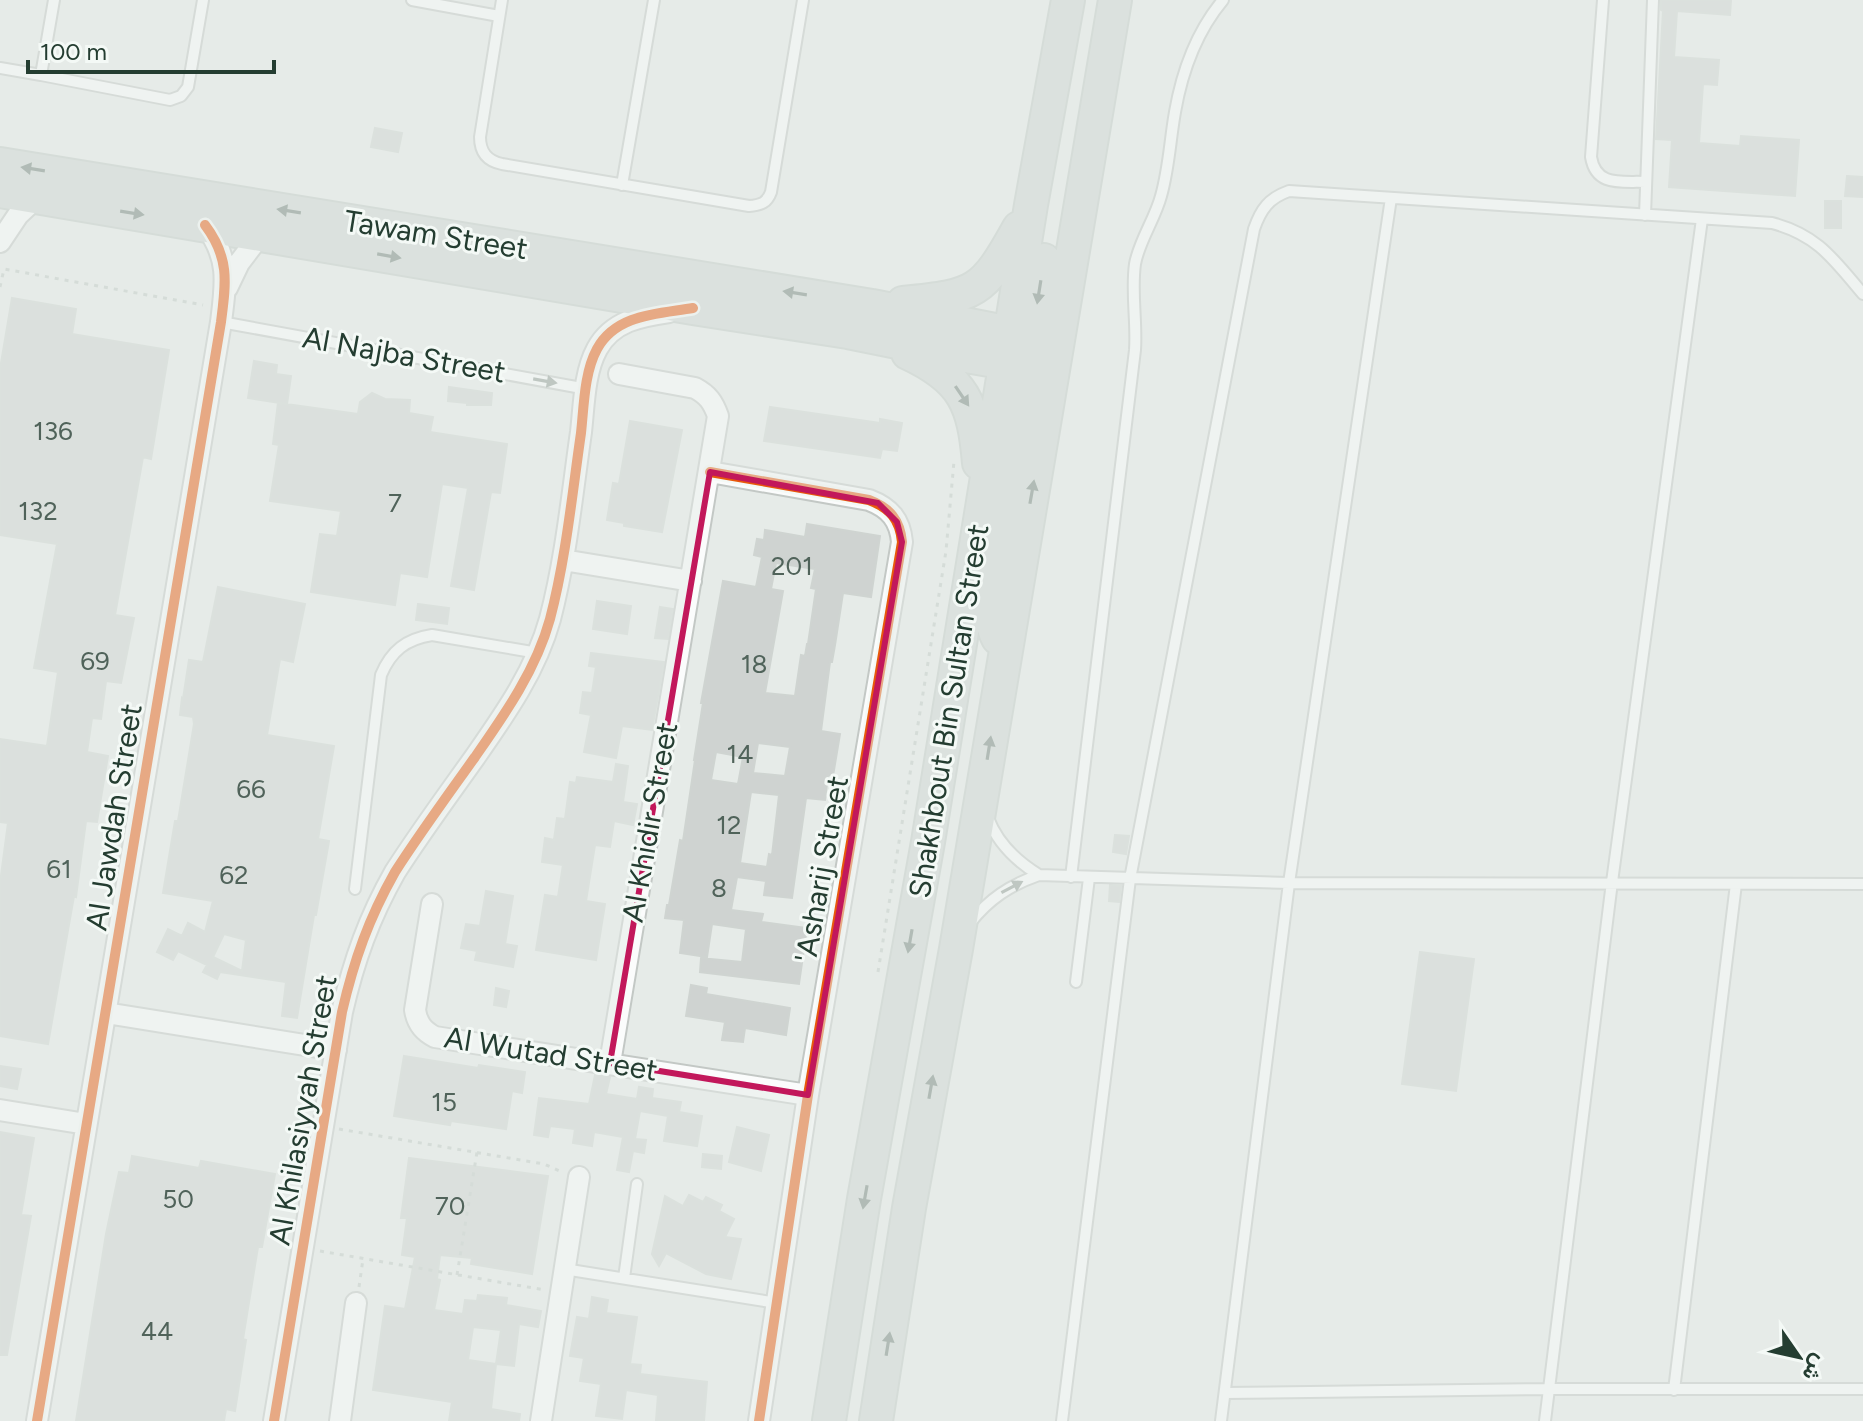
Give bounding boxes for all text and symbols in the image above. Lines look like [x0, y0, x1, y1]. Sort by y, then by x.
scale bar [28, 24, 274, 74]
text: 100 m [40, 37, 107, 66]
one-way arrow [20, 162, 45, 175]
street label: Tawam Street [342, 202, 530, 267]
one-way arrow [277, 204, 302, 217]
one-way arrow [120, 207, 145, 220]
one-way arrow [376, 251, 401, 263]
one-way arrow [1033, 279, 1045, 304]
one-way arrow [782, 287, 807, 299]
street label: Al Najba Street [300, 318, 508, 391]
one-way arrow [533, 376, 558, 388]
one-way arrow [954, 385, 969, 406]
house number: 136 [33, 415, 73, 447]
one-way arrow [1026, 479, 1038, 504]
house number: 7 [388, 487, 402, 519]
house number: 132 [18, 495, 58, 527]
street label: Shakhbout Bin Sultan Street [901, 521, 996, 901]
house number: 201 [771, 550, 813, 582]
house number: 69 [80, 645, 110, 677]
house number: 18 [741, 648, 767, 680]
street label: Al Jawdah Street [77, 701, 150, 933]
street label: Al Khidir Street [614, 719, 685, 925]
one-way arrow [983, 736, 996, 761]
house number: 14 [727, 738, 753, 770]
house number: 66 [236, 773, 266, 805]
street label: 'Asharij Street [787, 773, 856, 965]
house number: 12 [716, 809, 742, 841]
house number: 61 [46, 853, 72, 885]
house number: 62 [219, 859, 249, 891]
house number: 8 [711, 872, 727, 904]
one-way arrow [1001, 880, 1023, 894]
one-way arrow [903, 929, 915, 954]
street label: Al Khilasiyyah Street [261, 972, 345, 1248]
street label: Al Wutad Street [442, 1018, 660, 1089]
one-way arrow [925, 1075, 937, 1100]
house number: 15 [431, 1086, 457, 1118]
house number: 50 [162, 1183, 194, 1215]
one-way arrow [858, 1185, 870, 1210]
house number: 70 [435, 1190, 465, 1222]
house number: 44 [141, 1315, 173, 1347]
north arrow [1759, 1317, 1839, 1397]
one-way arrow [882, 1331, 895, 1356]
text: ش [1797, 1349, 1834, 1386]

